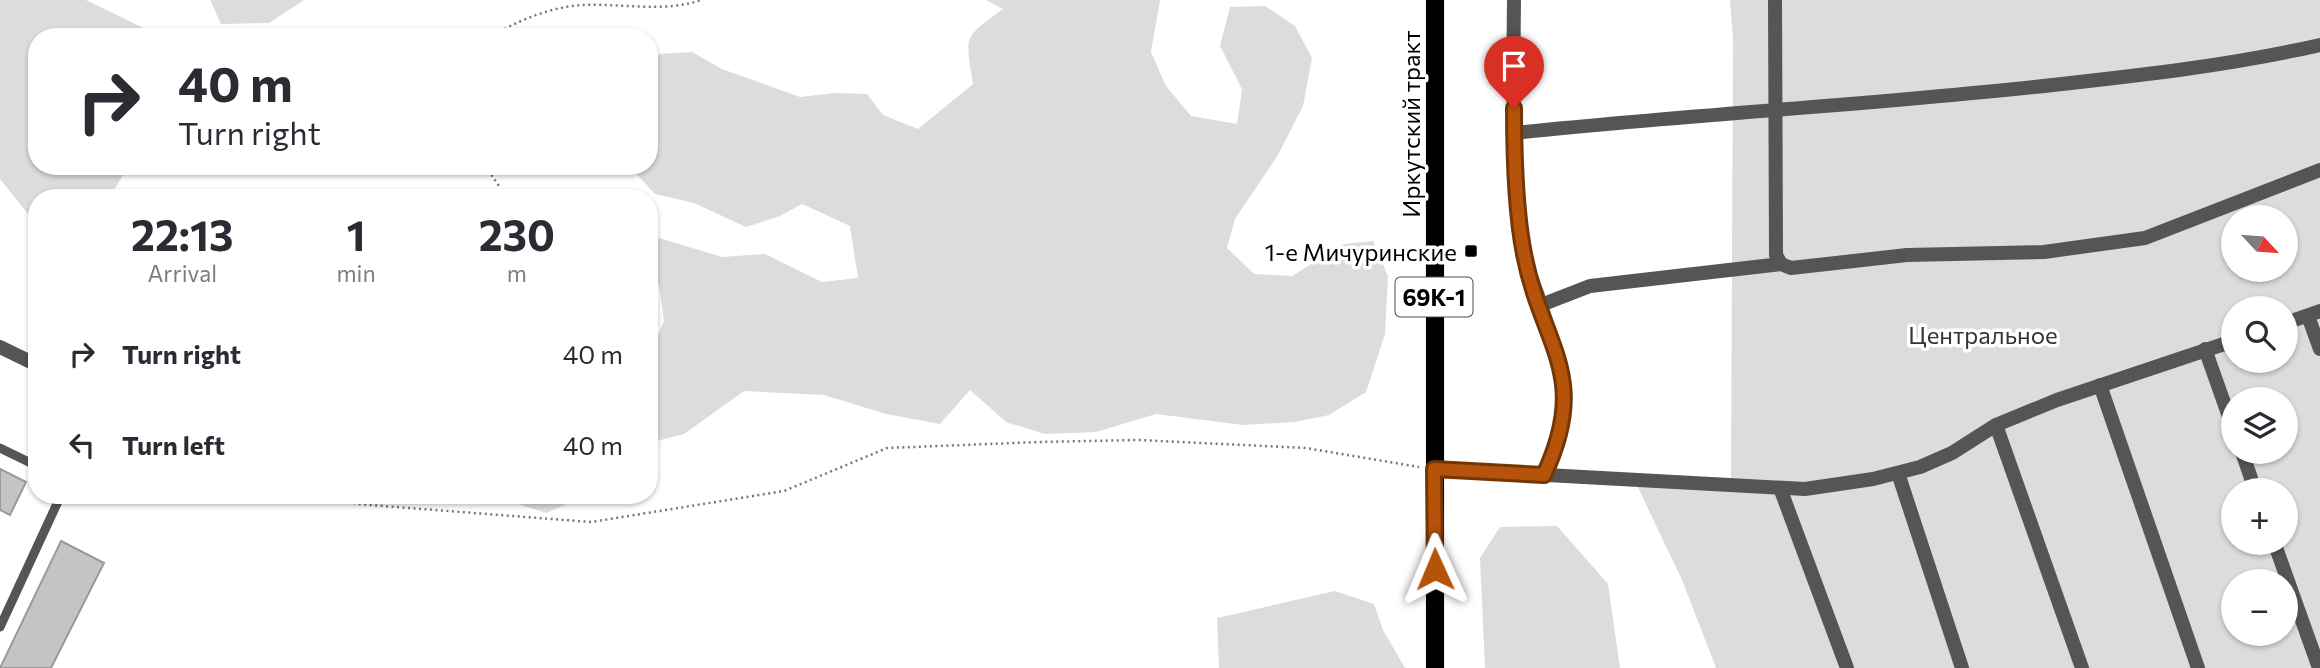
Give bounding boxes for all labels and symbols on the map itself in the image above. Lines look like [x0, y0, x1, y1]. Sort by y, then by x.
street label: Иркутский тракт [1396, 30, 1425, 218]
pin [1484, 36, 1544, 108]
north arrow [2221, 205, 2298, 282]
place label: 1-е Мичуринские [1265, 237, 1457, 266]
marker: 1-е Мичуринские [1463, 243, 1479, 259]
road number: 69К-1 [1396, 278, 1472, 316]
park label: Центральное [1908, 320, 2058, 349]
position arrow [1398, 532, 1472, 606]

